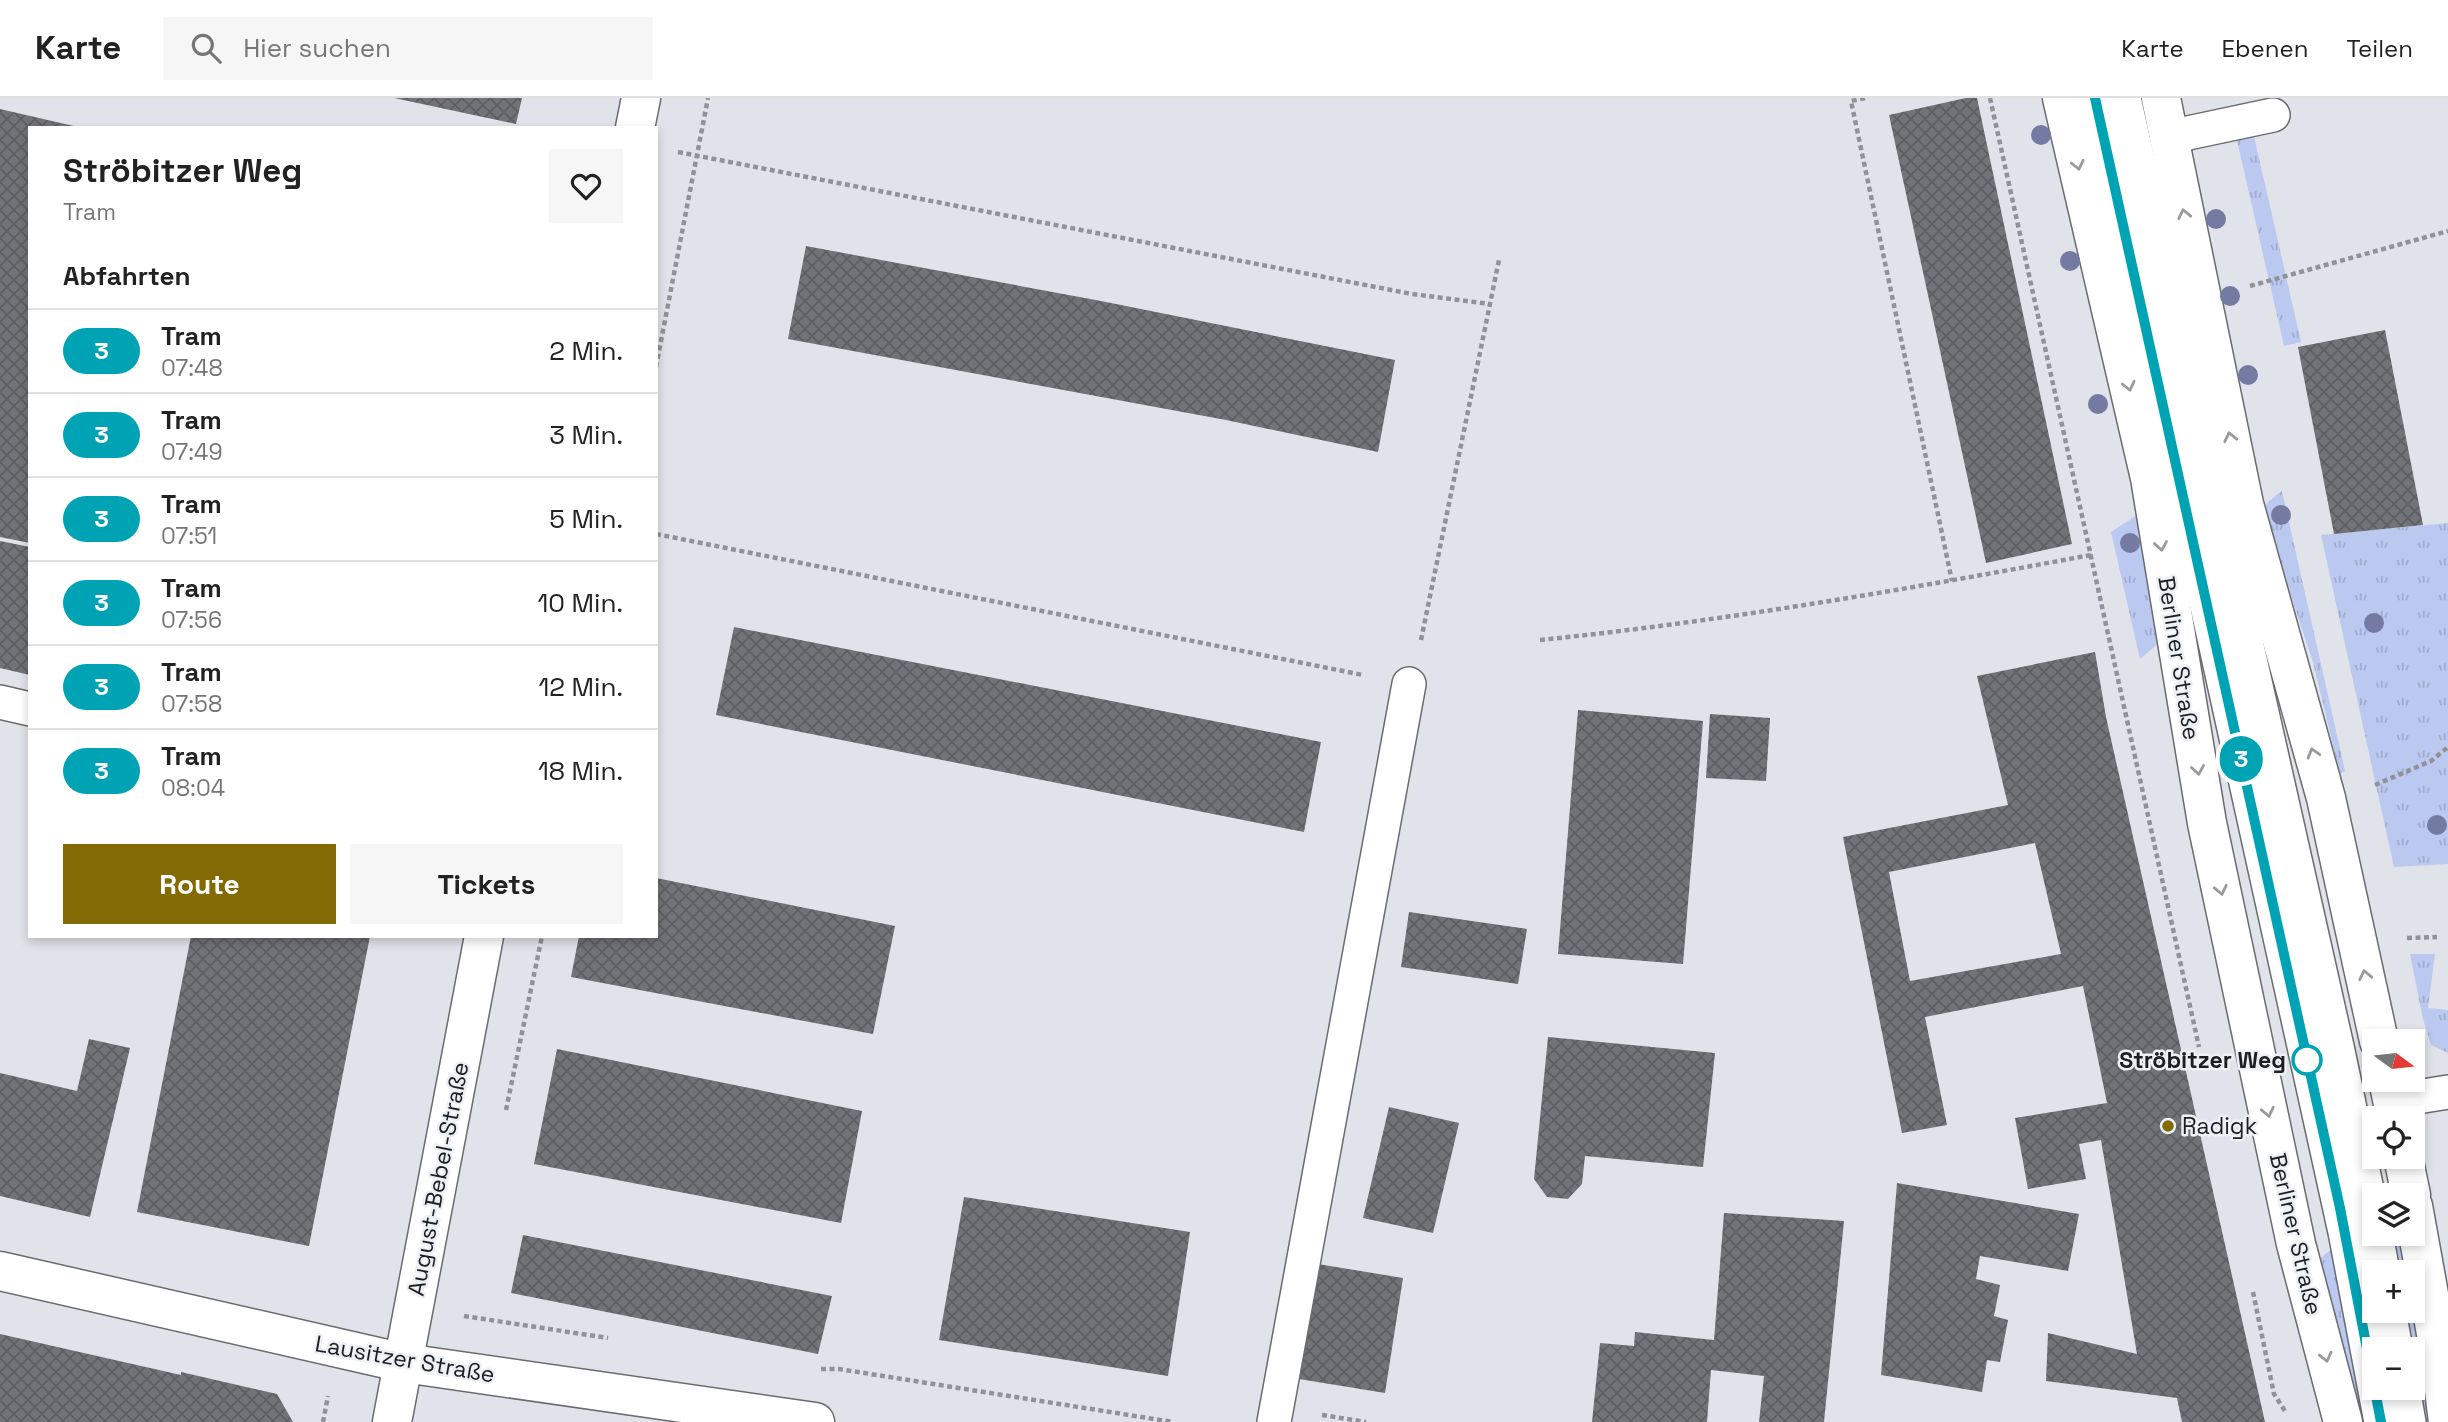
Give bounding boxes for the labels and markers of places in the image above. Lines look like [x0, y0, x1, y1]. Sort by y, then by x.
place label: Ströbitzer Weg [2119, 1045, 2286, 1075]
marker: Ströbitzer Weg [2292, 1045, 2322, 1075]
place label: Radigk [2182, 1111, 2257, 1141]
marker: Radigk [2160, 1118, 2176, 1134]

